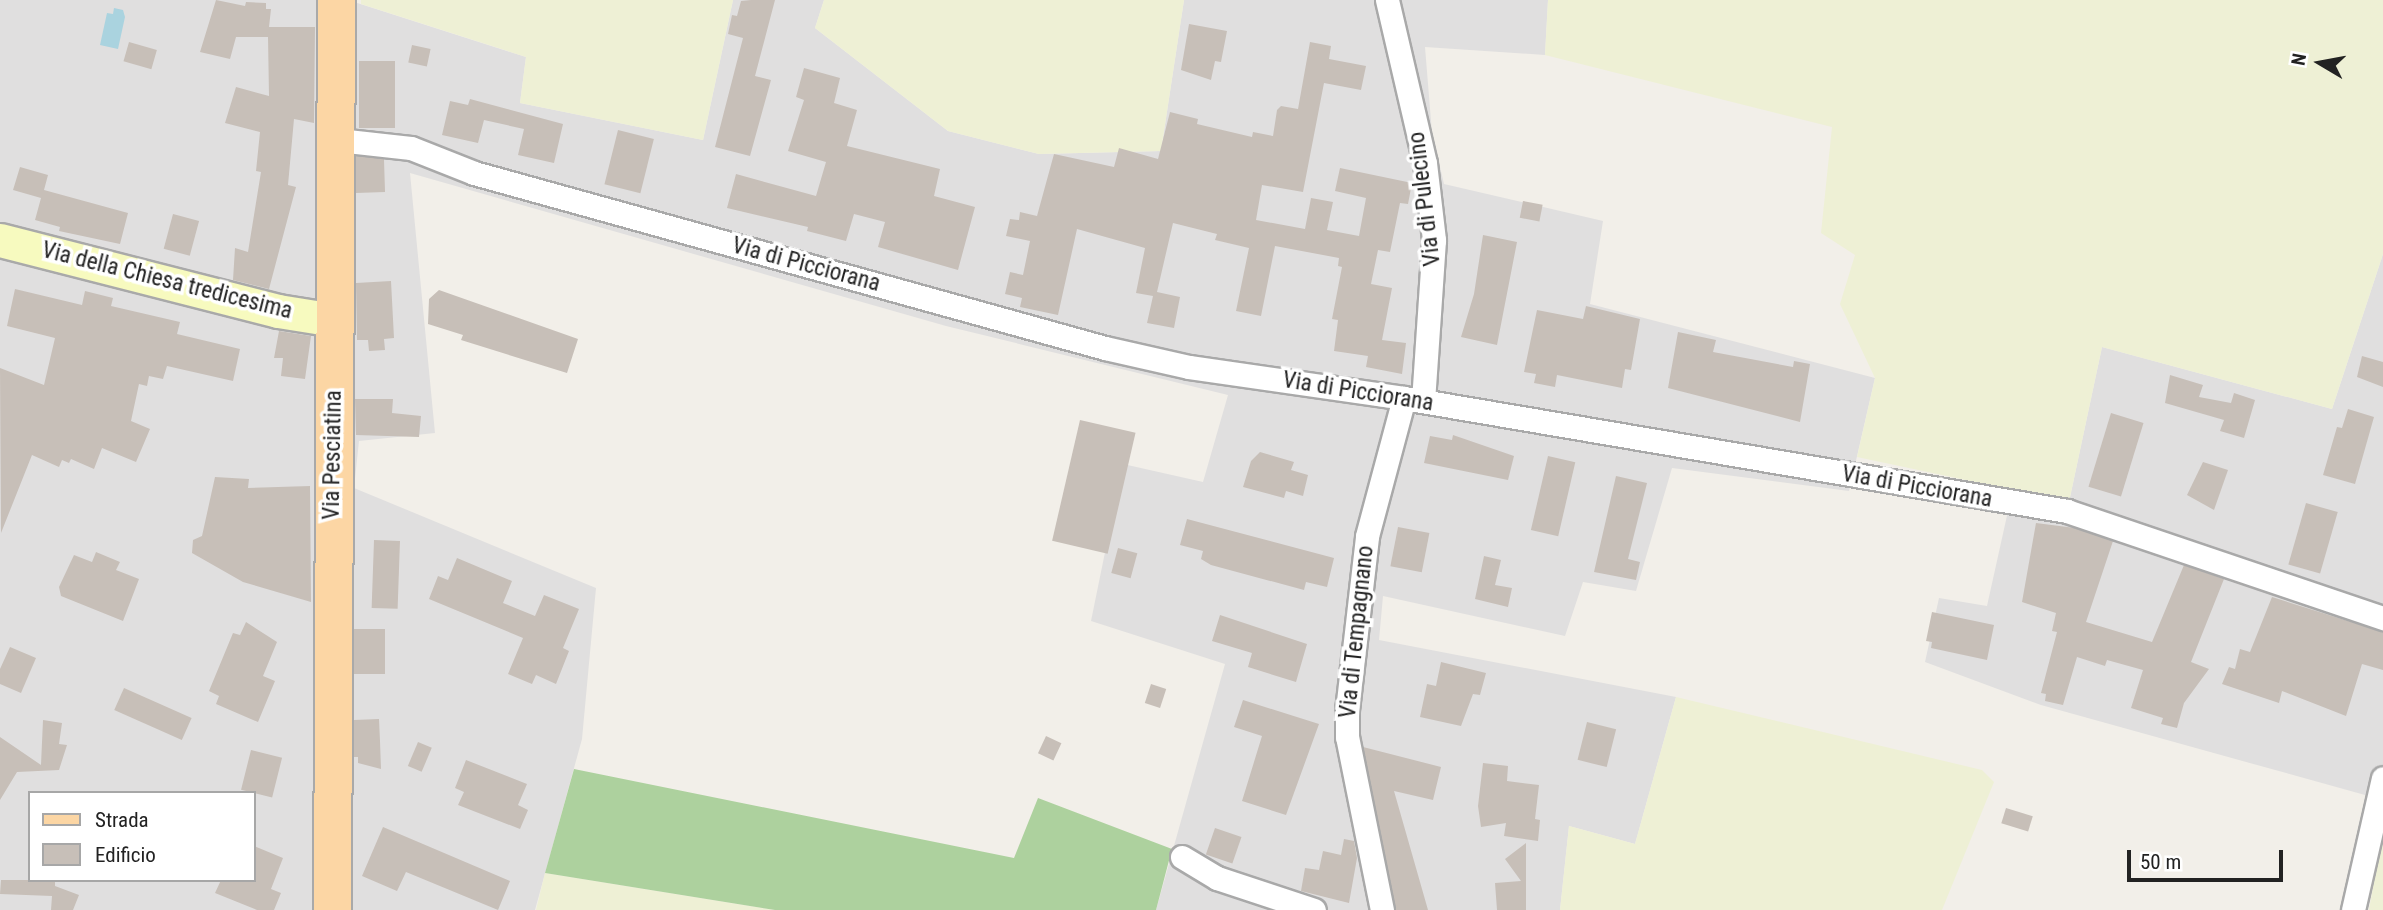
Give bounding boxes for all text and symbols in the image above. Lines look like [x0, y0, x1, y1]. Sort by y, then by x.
north arrow [2285, 28, 2355, 98]
text: N [2286, 52, 2311, 67]
street label: Via di Pulecino [1403, 130, 1447, 268]
street label: Via di Picciorana [729, 232, 883, 298]
street label: Via della Chiesa tredicesima [39, 237, 295, 325]
street label: Via di Picciorana [1281, 366, 1435, 418]
street label: Via Pesciatina [318, 390, 348, 520]
street label: Via di Picciorana [1840, 460, 1994, 514]
street label: Via di Tempagnano [1334, 544, 1380, 720]
legend [28, 791, 256, 882]
text: Strada [95, 808, 149, 832]
scale bar [2131, 836, 2287, 880]
text: Edificio [95, 843, 156, 867]
text: 50 m [2140, 850, 2181, 874]

